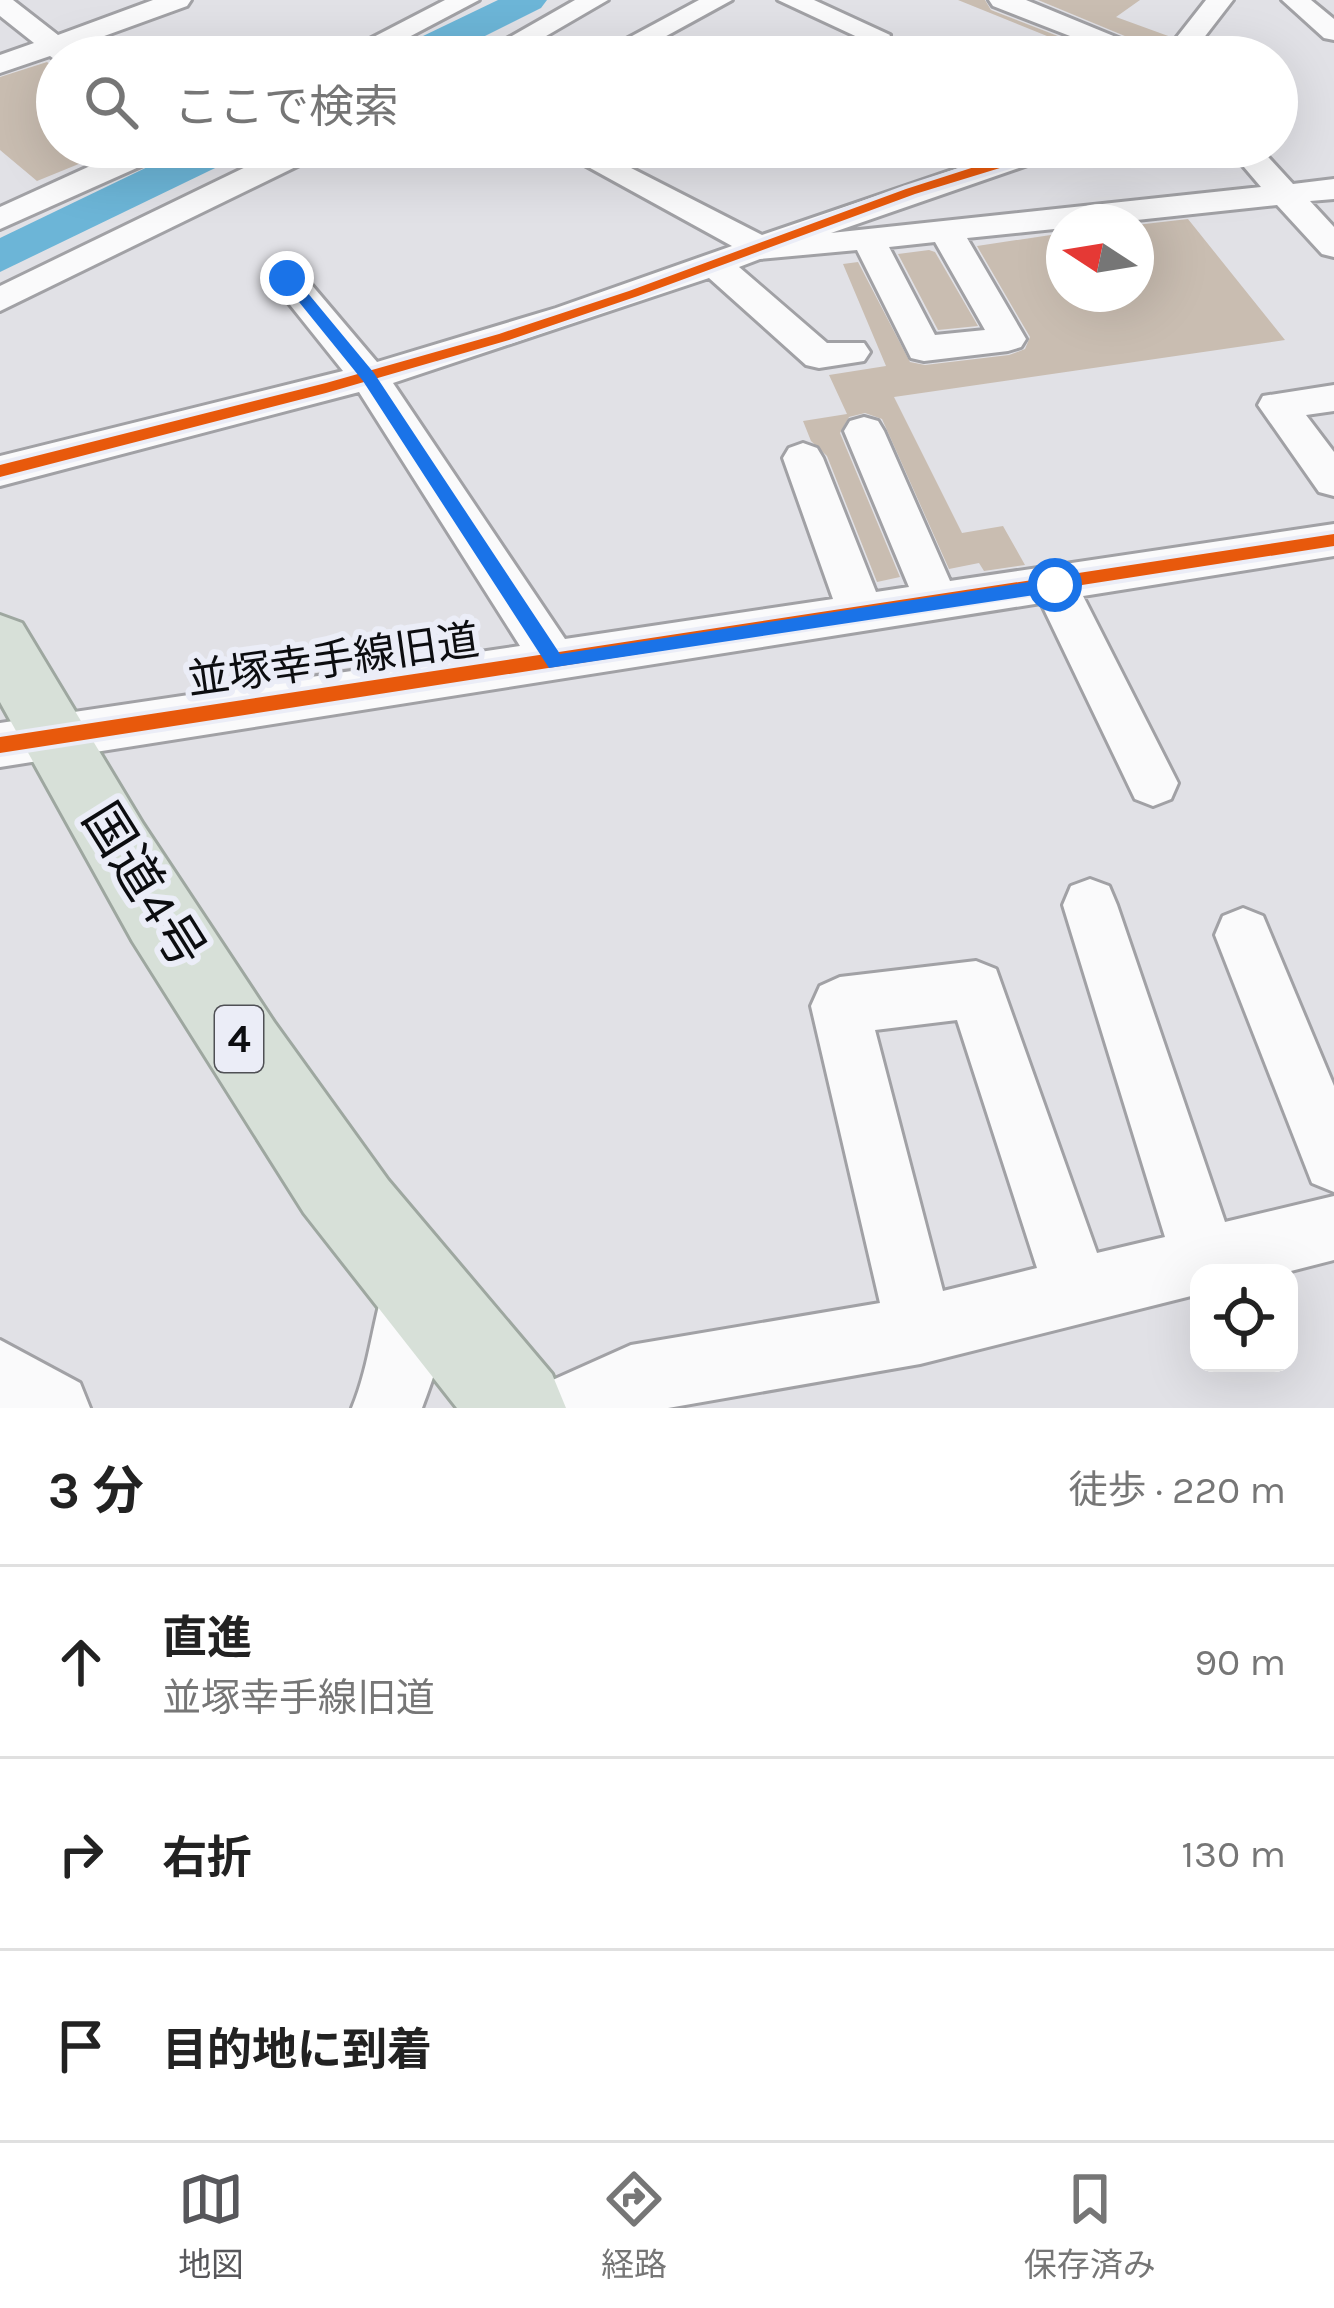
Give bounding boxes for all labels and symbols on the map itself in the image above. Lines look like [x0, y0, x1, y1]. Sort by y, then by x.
north arrow [1046, 204, 1154, 312]
route end [260, 251, 314, 305]
route start [1028, 558, 1082, 612]
street label: 並塚幸手線旧道 [184, 615, 482, 705]
street label: 国道4号 [70, 792, 218, 978]
road number: 4 [215, 1006, 263, 1072]

